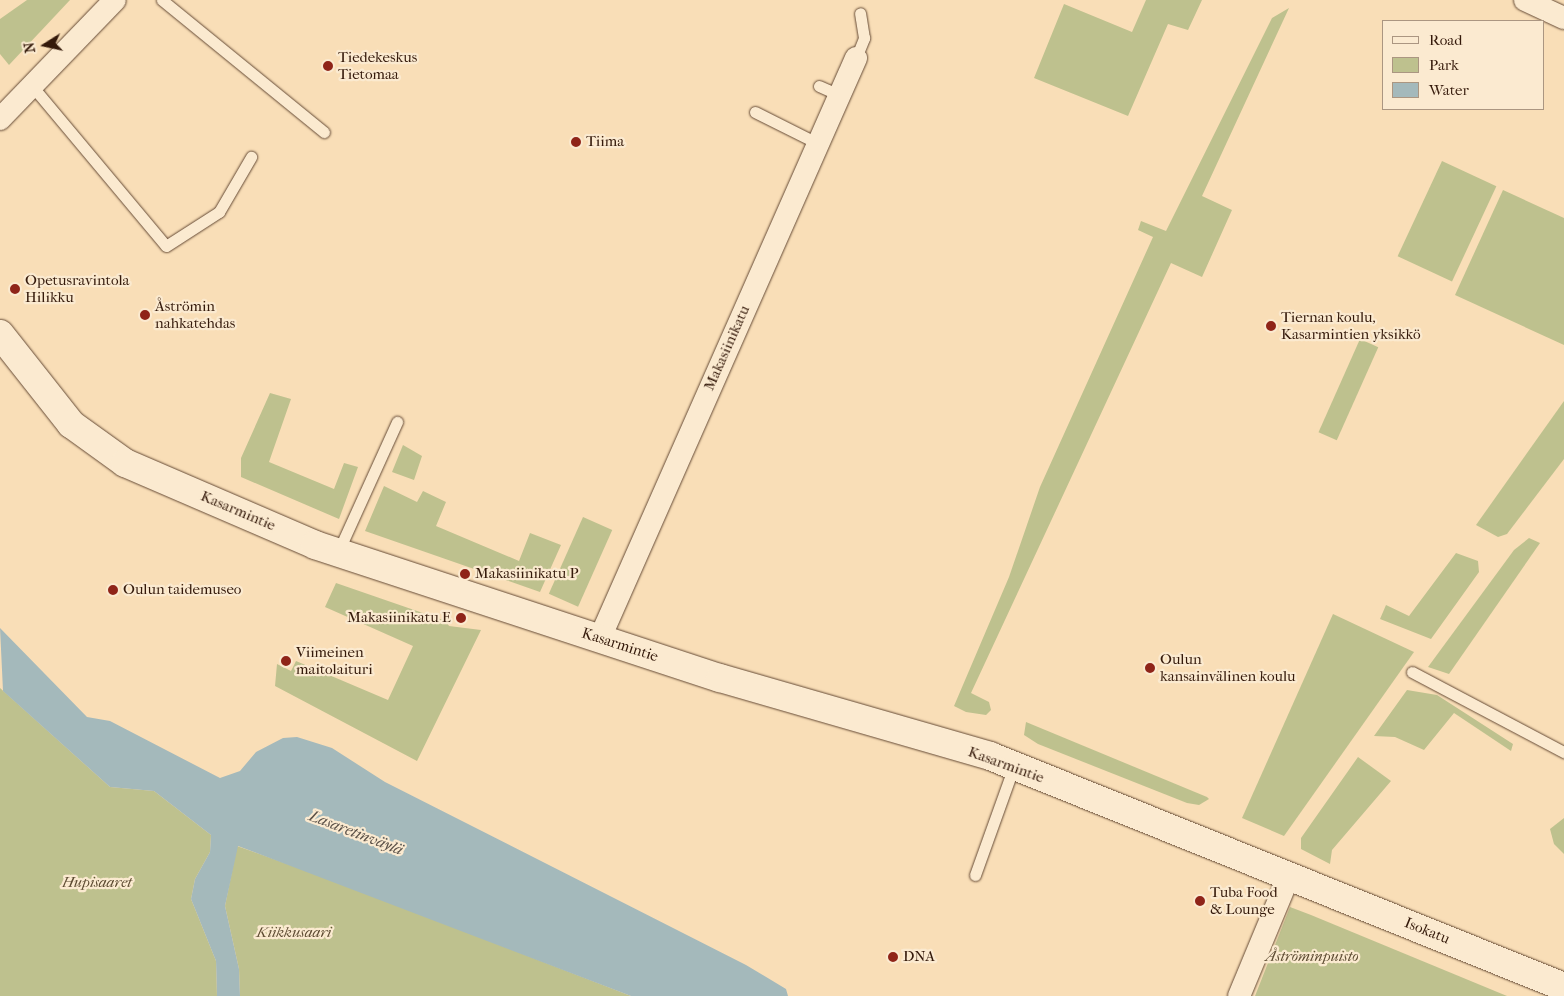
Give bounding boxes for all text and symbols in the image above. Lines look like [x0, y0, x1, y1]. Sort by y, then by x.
north arrow [20, 20, 70, 70]
legend [1382, 20, 1544, 110]
text: Road [1429, 31, 1462, 49]
text: N [20, 41, 39, 54]
place label: Tiedekeskus Tietomaa [338, 48, 417, 83]
text: Park [1429, 56, 1459, 74]
marker: Tiedekeskus Tietomaa [322, 60, 334, 72]
text: Water [1429, 81, 1469, 99]
place label: Tiima [586, 133, 624, 151]
marker: Tiima [570, 136, 582, 148]
place label: Opetusravintola Hilikku [25, 271, 130, 306]
marker: Opetusravintola Hilikku [9, 283, 21, 295]
place label: Åströmin nahkatehdas [155, 297, 235, 332]
street label: Makasiinikatu [700, 303, 754, 393]
place label: Tiernan koulu, Kasarmintien yksikkö [1281, 308, 1421, 343]
marker: Åströmin nahkatehdas [139, 309, 151, 321]
marker: Tiernan koulu, Kasarmintien yksikkö [1265, 320, 1277, 332]
street label: Kasarmintie [198, 487, 278, 535]
place label: Makasiinikatu P [475, 565, 579, 583]
marker: Makasiinikatu P [459, 568, 471, 580]
place label: Oulun taidemuseo [123, 581, 241, 599]
marker: Oulun taidemuseo [107, 584, 119, 596]
place label: Makasiinikatu E [347, 609, 451, 627]
marker: Makasiinikatu E [455, 612, 467, 624]
street label: Kasarmintie [579, 624, 661, 666]
place label: Viimeinen maitolaituri [296, 643, 373, 678]
place label: Oulun kansainvälinen koulu [1160, 650, 1296, 685]
marker: Viimeinen maitolaituri [280, 655, 292, 667]
marker: Oulun kansainvälinen koulu [1144, 662, 1156, 674]
street label: Kasarmintie [966, 743, 1046, 787]
water label: Lasaretinväylä [306, 806, 406, 860]
park label: Hupisaaret [62, 874, 132, 892]
place label: Tuba Food & Lounge [1210, 883, 1278, 918]
marker: Tuba Food & Lounge [1194, 895, 1206, 907]
street label: Isokatu [1402, 914, 1452, 948]
park label: Kiikkusaari [257, 924, 331, 942]
place label: DNA [903, 948, 935, 966]
park label: Åströminpuisto [1265, 948, 1359, 966]
marker: DNA [887, 951, 899, 963]

